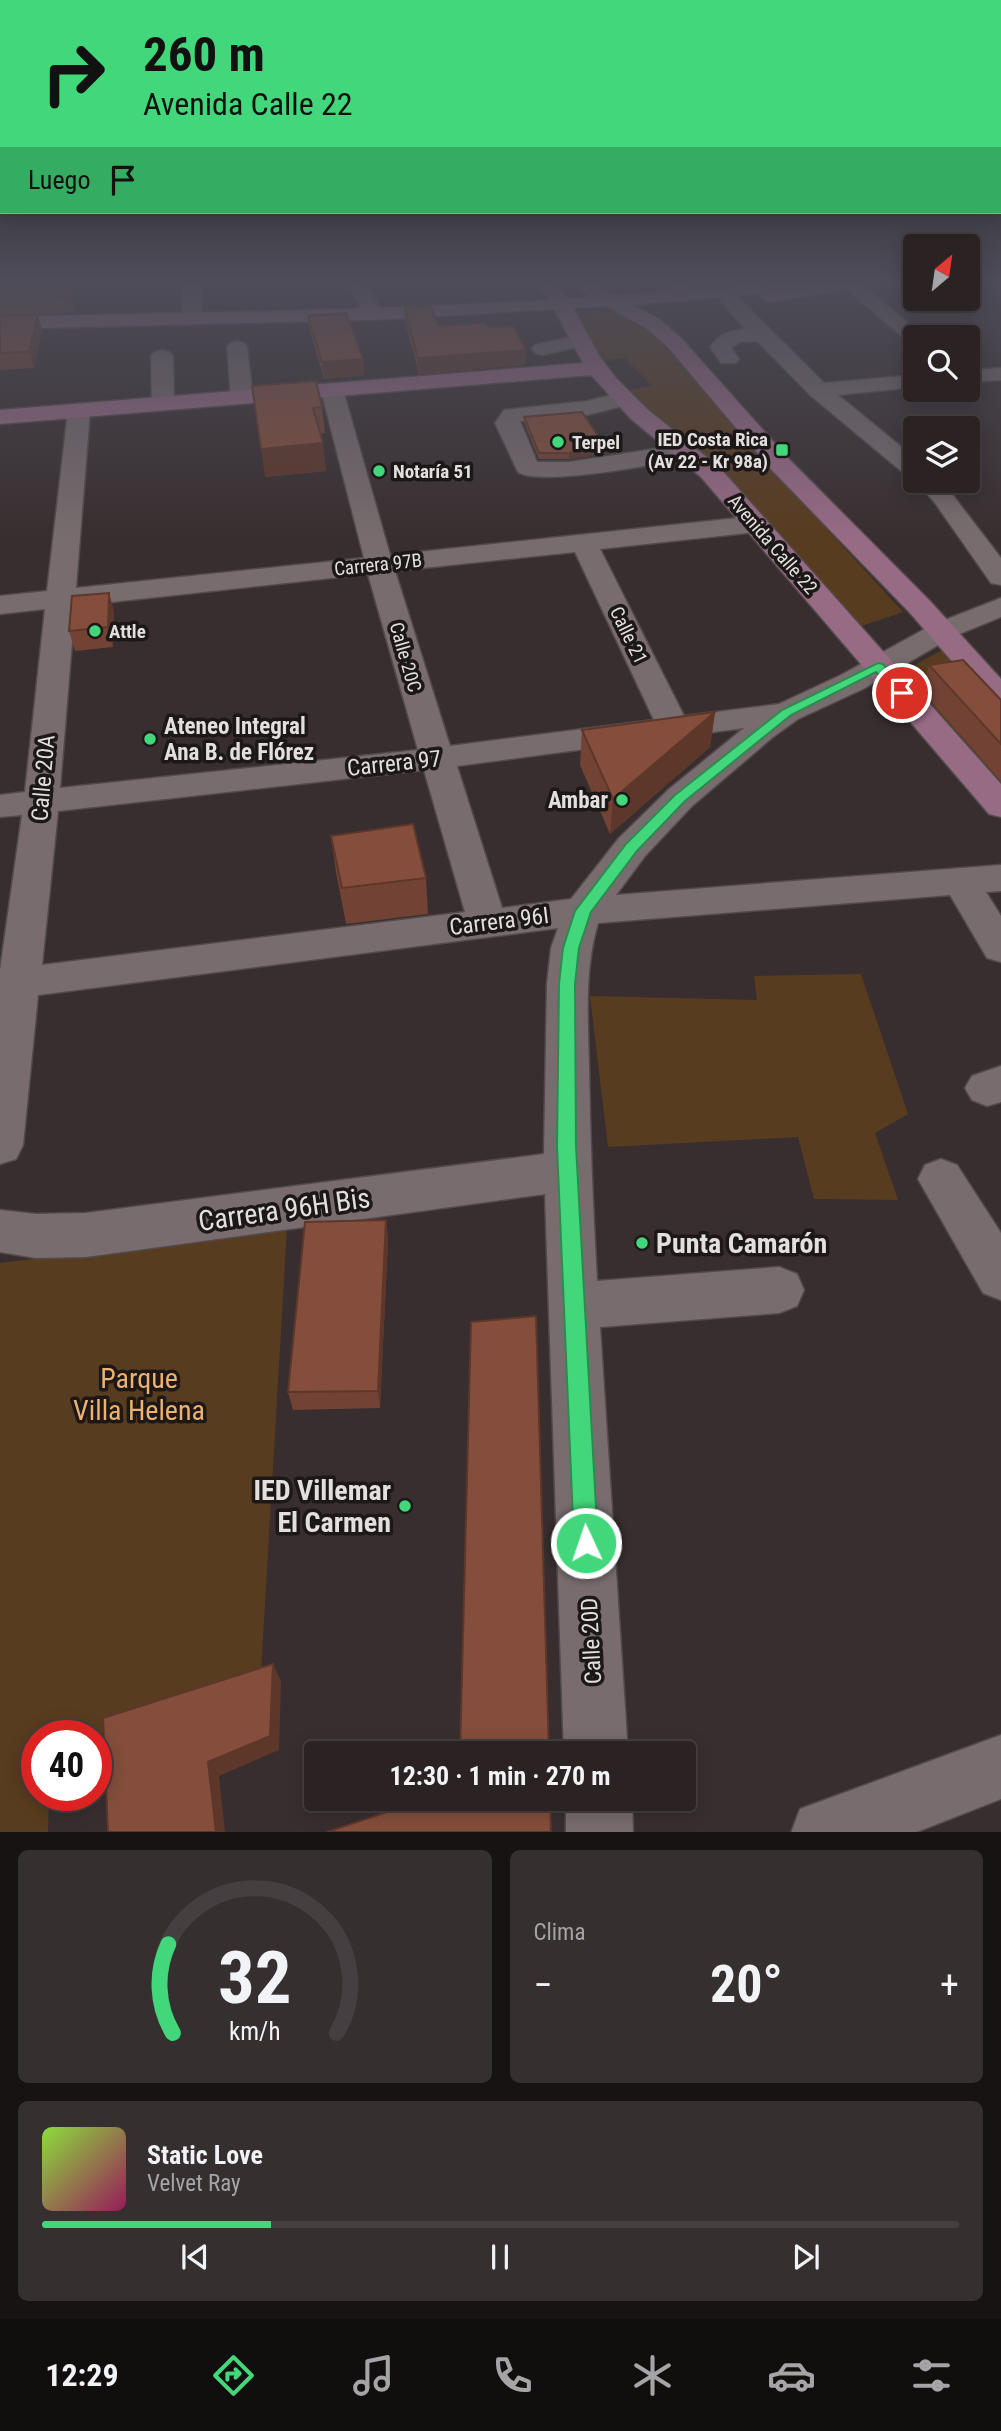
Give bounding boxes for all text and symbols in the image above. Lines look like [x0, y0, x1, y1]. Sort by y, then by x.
text: 260 m [143, 26, 265, 83]
icon: right [28, 28, 119, 119]
text: Avenida Calle 22 [143, 85, 353, 123]
icon: arrive [104, 161, 142, 199]
text: Luego [28, 165, 90, 195]
north arrow [903, 234, 980, 312]
map controls [903, 234, 980, 493]
button: search [903, 325, 980, 402]
button: layers [903, 416, 980, 493]
place label: IED Costa Rica (Av 22 - Kr 98a) [648, 428, 768, 473]
place label: Terpel [572, 431, 620, 454]
marker: Terpel [550, 434, 566, 450]
marker: IED Costa Rica (Av 22 - Kr 98a) [774, 442, 790, 458]
place label: Notaría 51 [393, 460, 473, 483]
marker: Notaría 51 [371, 463, 387, 479]
street label: Avenida Calle 22 [723, 490, 822, 599]
street label: Carrera 97B [333, 548, 423, 581]
street label: Calle 21 [605, 603, 652, 668]
place label: Attle [109, 620, 146, 643]
street label: Calle 20C [385, 620, 426, 695]
marker: Attle [87, 623, 103, 639]
pin [872, 663, 932, 723]
icon: arrive [883, 674, 921, 712]
place label: Ateneo Integral Ana B. de Flórez [164, 713, 314, 766]
marker: Ateneo Integral Ana B. de Flórez [142, 731, 158, 747]
street label: Calle 20A [26, 734, 61, 822]
street label: Carrera 97 [346, 745, 442, 782]
place label: Ambar [548, 787, 608, 814]
marker: Ambar [614, 792, 630, 808]
street label: Carrera 96I [448, 902, 550, 941]
street label: Carrera 96H Bis [196, 1181, 372, 1238]
place label: Punta Camarón [656, 1227, 827, 1260]
marker: Punta Camarón [634, 1235, 650, 1251]
park label: Parque Villa Helena [73, 1362, 205, 1427]
place label: IED Villemar El Carmen [253, 1474, 391, 1539]
marker: IED Villemar El Carmen [397, 1498, 413, 1514]
position arrow [549, 1506, 623, 1580]
street label: Calle 20D [576, 1597, 607, 1685]
speed limit sign: 40 [21, 1720, 112, 1811]
text: 12:30 · 1 min · 270 m [390, 1761, 610, 1791]
text: Clima [534, 1919, 585, 1946]
text: 32 [218, 1935, 292, 2021]
text: 20° [710, 1954, 783, 2015]
text: − [534, 1963, 553, 2007]
text: + [940, 1963, 959, 2007]
text: km/h [229, 2016, 280, 2045]
text: Static Love [147, 2140, 263, 2170]
text: Velvet Ray [147, 2170, 241, 2197]
icon: previous [176, 2238, 214, 2276]
icon: pause [481, 2238, 519, 2276]
icon: next [787, 2238, 825, 2276]
icon: directions [209, 2351, 258, 2400]
icon: music [349, 2351, 398, 2400]
icon: phone [488, 2351, 537, 2400]
icon: climate [628, 2351, 677, 2400]
icon: car [767, 2351, 816, 2400]
icon: filters [907, 2351, 956, 2400]
text: 12:29 [45, 2356, 119, 2394]

